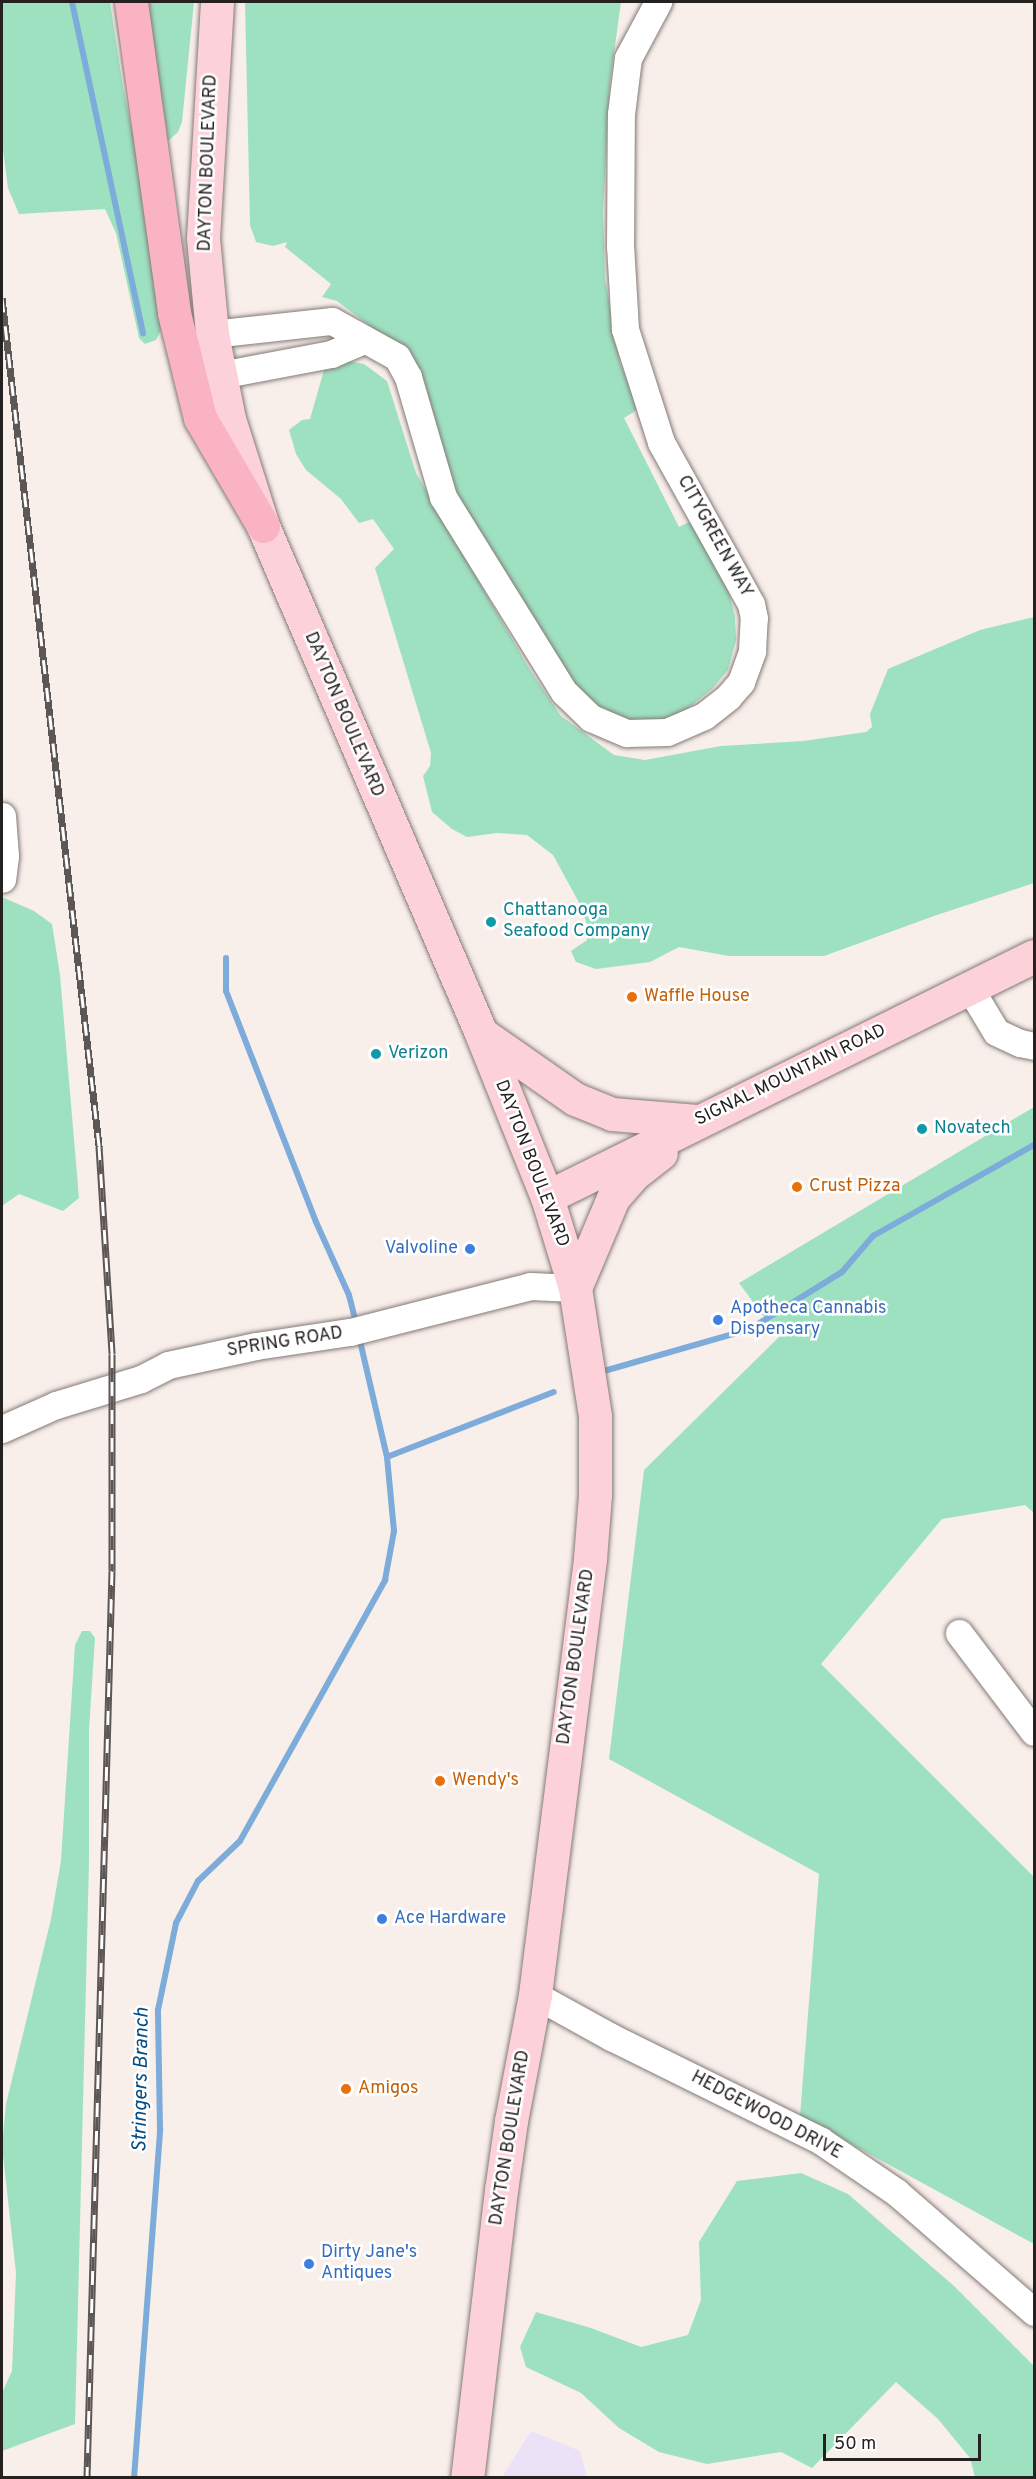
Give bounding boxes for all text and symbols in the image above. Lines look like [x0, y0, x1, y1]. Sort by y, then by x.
street label: DAYTON BOULEVARD [195, 74, 223, 252]
street label: CITYGREEN WAY [671, 472, 757, 602]
street label: DAYTON BOULEVARD [298, 629, 388, 801]
place label: Chattanooga Seafood Company [503, 901, 650, 944]
marker: Chattanooga Seafood Company [484, 915, 498, 929]
place label: Waffle House [644, 986, 750, 1008]
marker: Waffle House [625, 990, 639, 1004]
street label: SIGNAL MOUNTAIN ROAD [692, 1020, 890, 1132]
place label: Verizon [388, 1043, 448, 1065]
marker: Verizon [369, 1047, 383, 1061]
street label: DAYTON BOULEVARD [489, 1077, 573, 1251]
place label: Novatech [934, 1118, 1011, 1140]
marker: Novatech [915, 1122, 929, 1136]
place label: Crust Pizza [809, 1176, 900, 1198]
marker: Crust Pizza [790, 1180, 804, 1194]
place label: Valvoline [385, 1238, 458, 1260]
marker: Valvoline [463, 1242, 477, 1256]
place label: Apotheca Cannabis Dispensary [730, 1299, 886, 1342]
marker: Apotheca Cannabis Dispensary [711, 1313, 725, 1327]
street label: SPRING ROAD [226, 1323, 344, 1363]
street label: DAYTON BOULEVARD [554, 1568, 600, 1746]
place label: Wendy's [452, 1770, 519, 1792]
marker: Wendy's [433, 1774, 447, 1788]
place label: Ace Hardware [394, 1908, 506, 1930]
marker: Ace Hardware [375, 1912, 389, 1926]
water label: Stringers Branch [129, 2007, 155, 2153]
street label: DAYTON BOULEVARD [486, 2049, 536, 2227]
street label: HEDGEWOOD DRIVE [687, 2067, 845, 2165]
place label: Amigos [358, 2078, 418, 2100]
marker: Amigos [339, 2082, 353, 2096]
place label: Dirty Jane's Antiques [321, 2243, 417, 2286]
marker: Dirty Jane's Antiques [302, 2257, 316, 2271]
scale bar [826, 2422, 984, 2460]
text: 50 m [834, 2433, 876, 2456]

